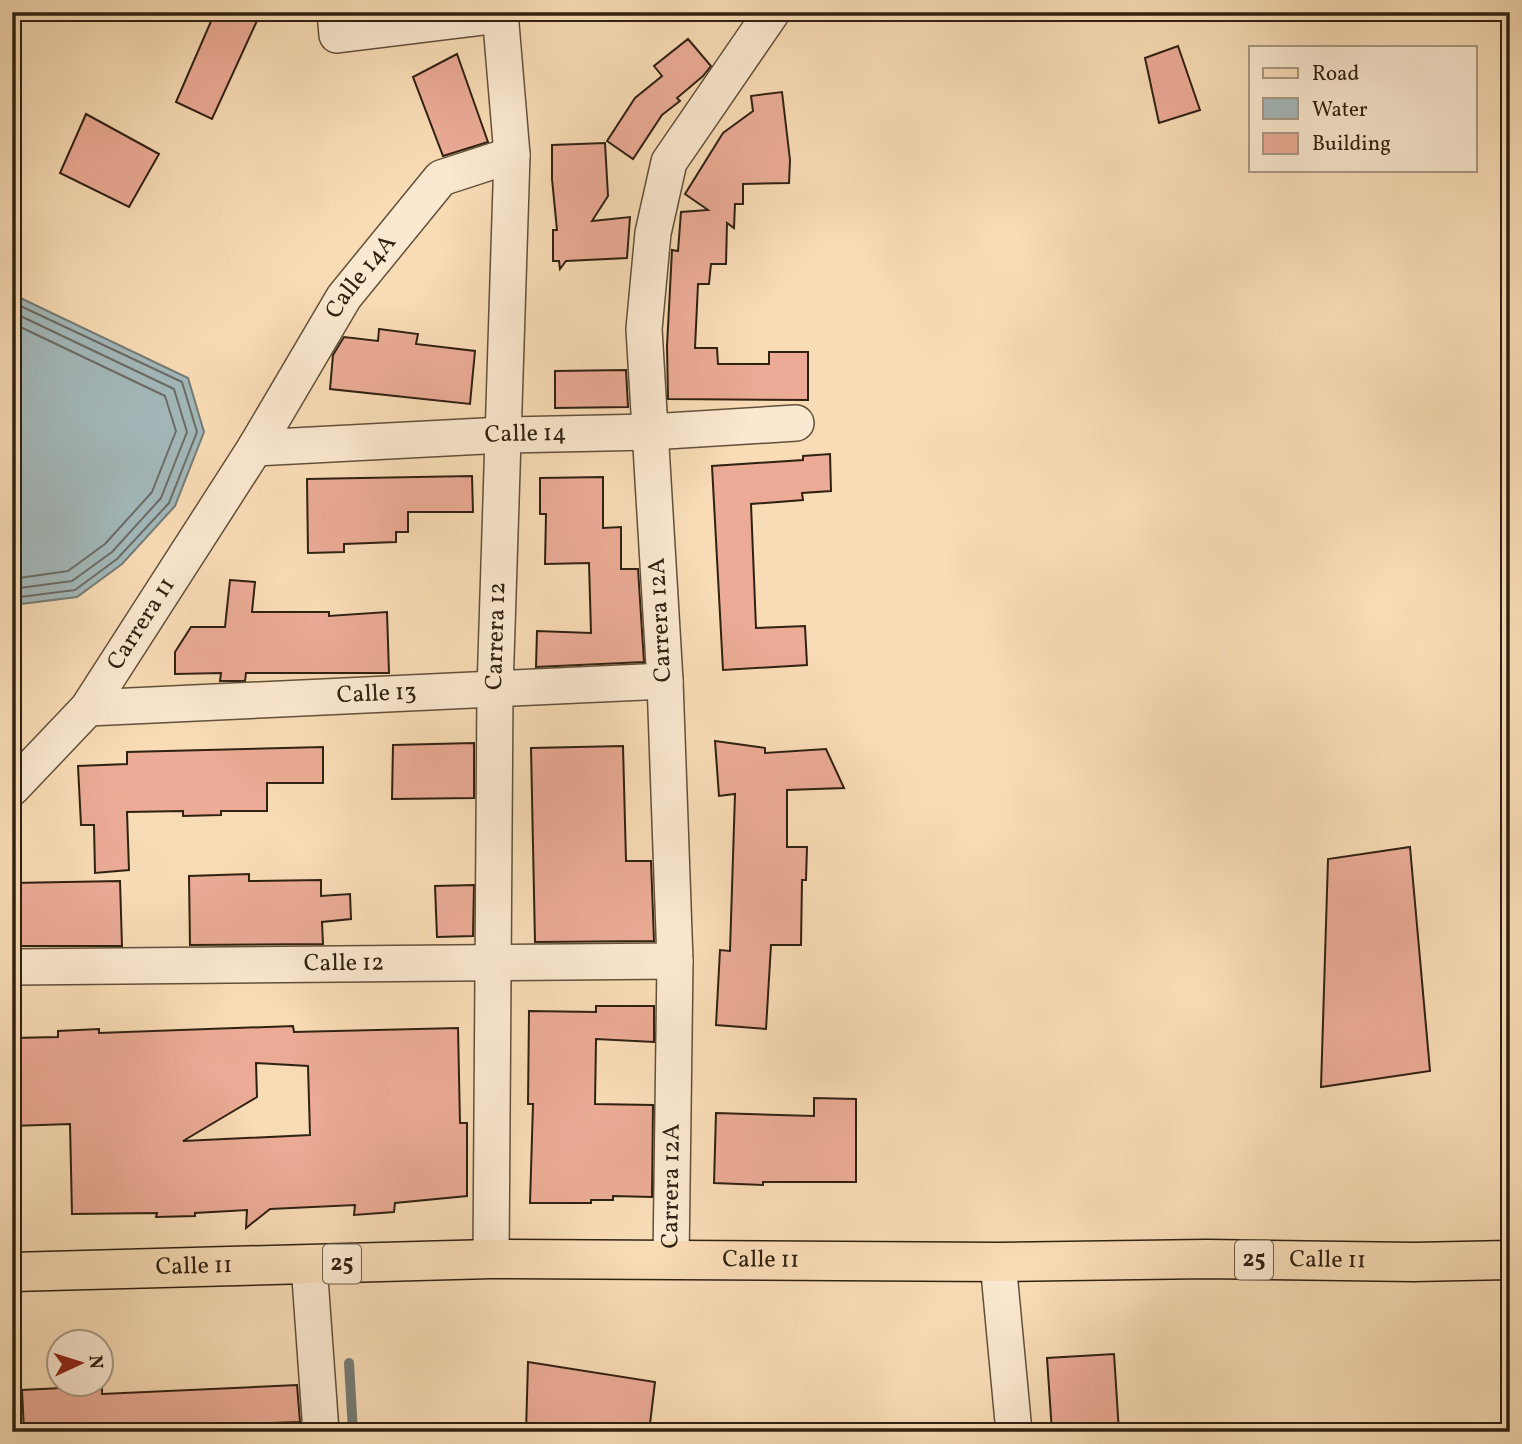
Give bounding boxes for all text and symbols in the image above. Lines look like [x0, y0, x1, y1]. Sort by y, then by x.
legend [1249, 46, 1476, 172]
text: Road [1312, 60, 1359, 89]
text: Water [1312, 96, 1368, 125]
text: Building [1312, 130, 1391, 159]
street label: Calle 14A [318, 227, 405, 325]
street label: Calle 14 [484, 417, 567, 453]
street label: Carrera 12A [641, 557, 681, 683]
street label: Carrera 11 [99, 571, 184, 677]
street label: Carrera 12 [478, 581, 515, 691]
street label: Calle 13 [336, 676, 417, 713]
street label: Calle 12 [304, 947, 384, 981]
street label: Carrera 12A [654, 1123, 690, 1249]
road number: 25 [1235, 1240, 1273, 1280]
street label: Calle 11 [722, 1243, 799, 1278]
street label: Calle 11 [1289, 1243, 1366, 1278]
road number: 25 [323, 1245, 361, 1284]
street label: Calle 11 [155, 1249, 233, 1285]
north arrow [46, 1328, 116, 1398]
text: N [82, 1354, 108, 1370]

